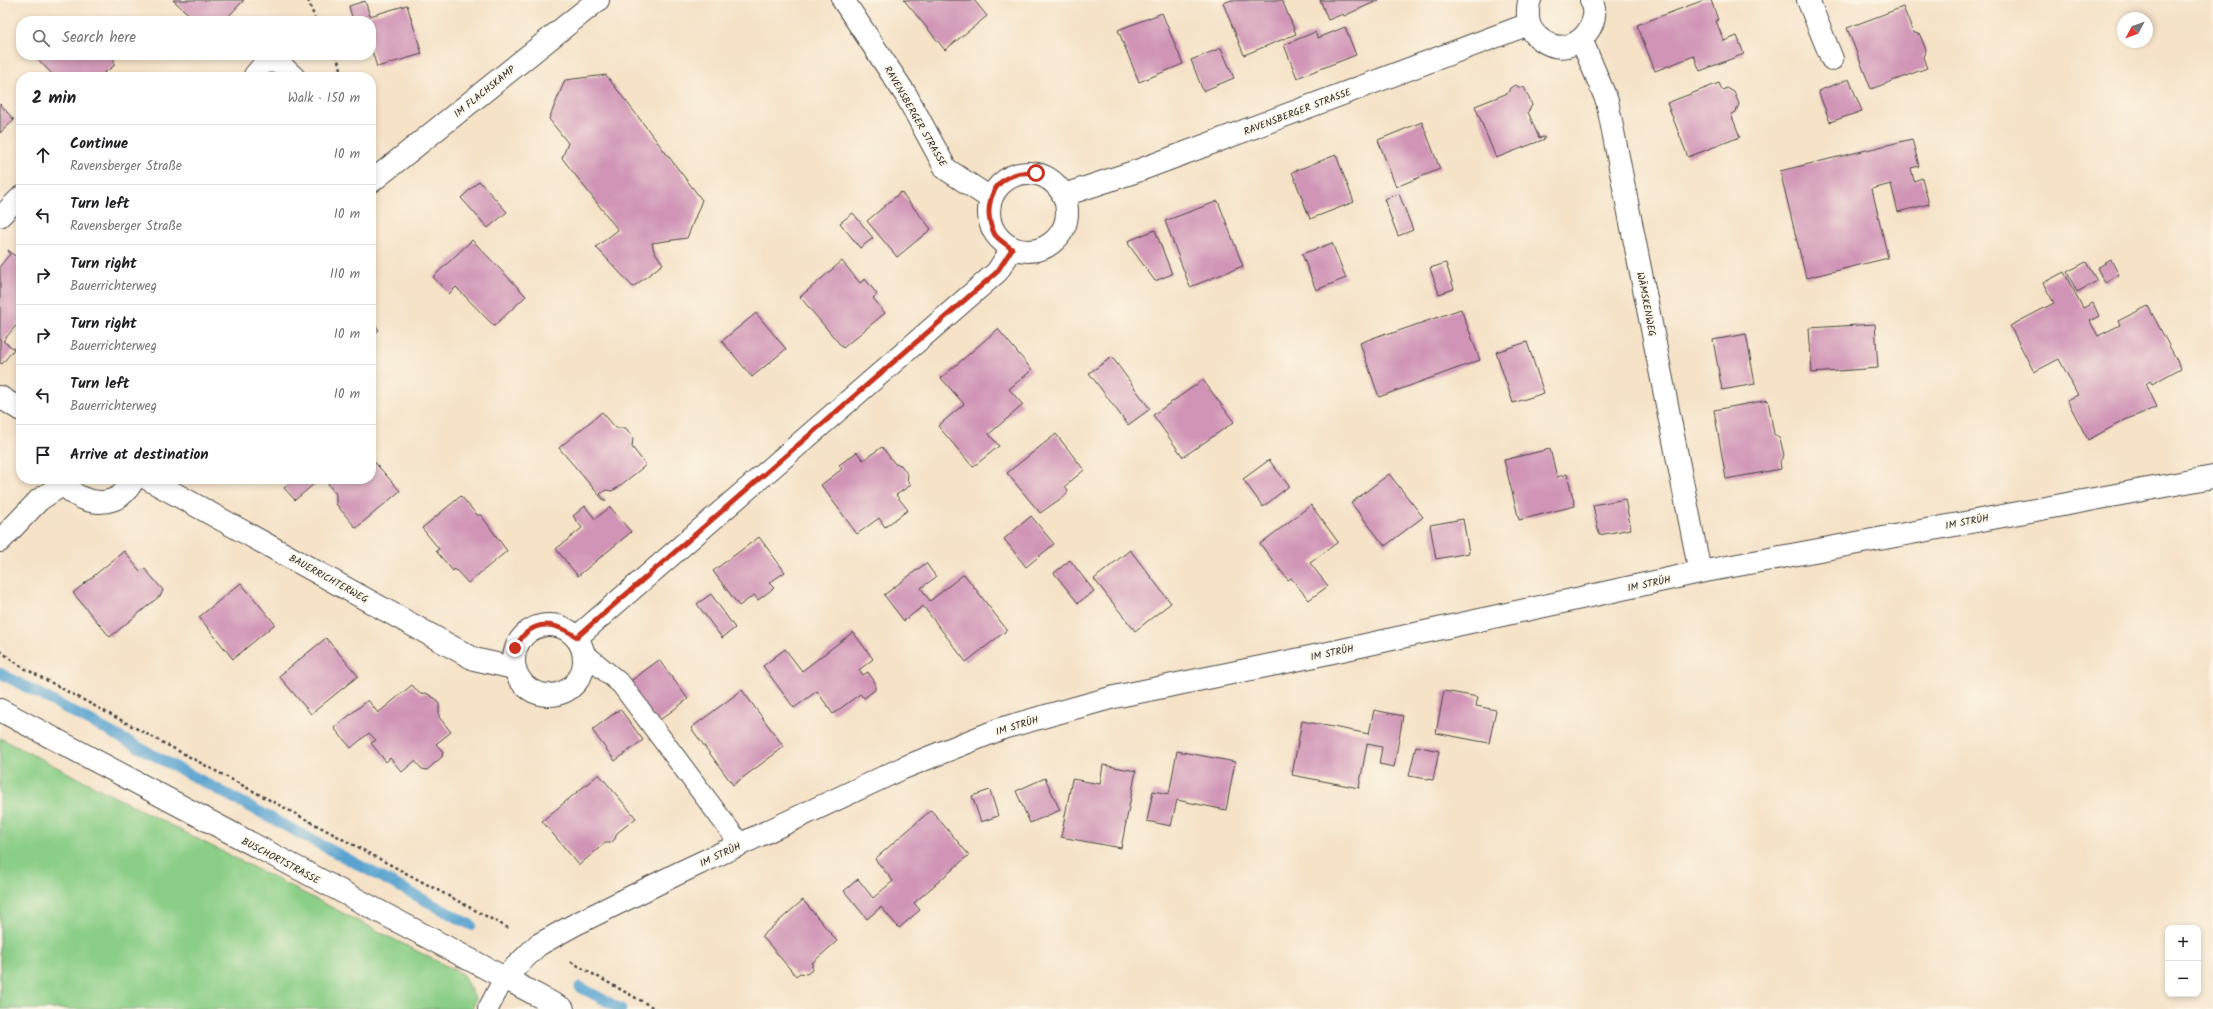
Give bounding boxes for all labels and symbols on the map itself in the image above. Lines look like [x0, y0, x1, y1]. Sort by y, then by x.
north arrow [2117, 12, 2153, 48]
street label: IM FLACHSKAMP [450, 62, 519, 122]
street label: RAVENSBERGER STRASSE [880, 63, 951, 171]
street label: RAVENSBERGER STRASSE [1241, 84, 1355, 140]
route start [1027, 164, 1045, 182]
street label: WÄMSKENWEG [1632, 271, 1660, 338]
street label: IM STRÜH [1944, 510, 1991, 534]
street label: BAUERRICHTERWEG [286, 550, 371, 607]
street label: IM STRÜH [1626, 572, 1673, 596]
route end [506, 639, 524, 657]
street label: IM STRÜH [1309, 641, 1356, 665]
street label: IM STRÜH [994, 712, 1041, 740]
street label: BUSCHORTSTRASSE [238, 833, 324, 889]
street label: IM STRÜH [697, 838, 744, 871]

